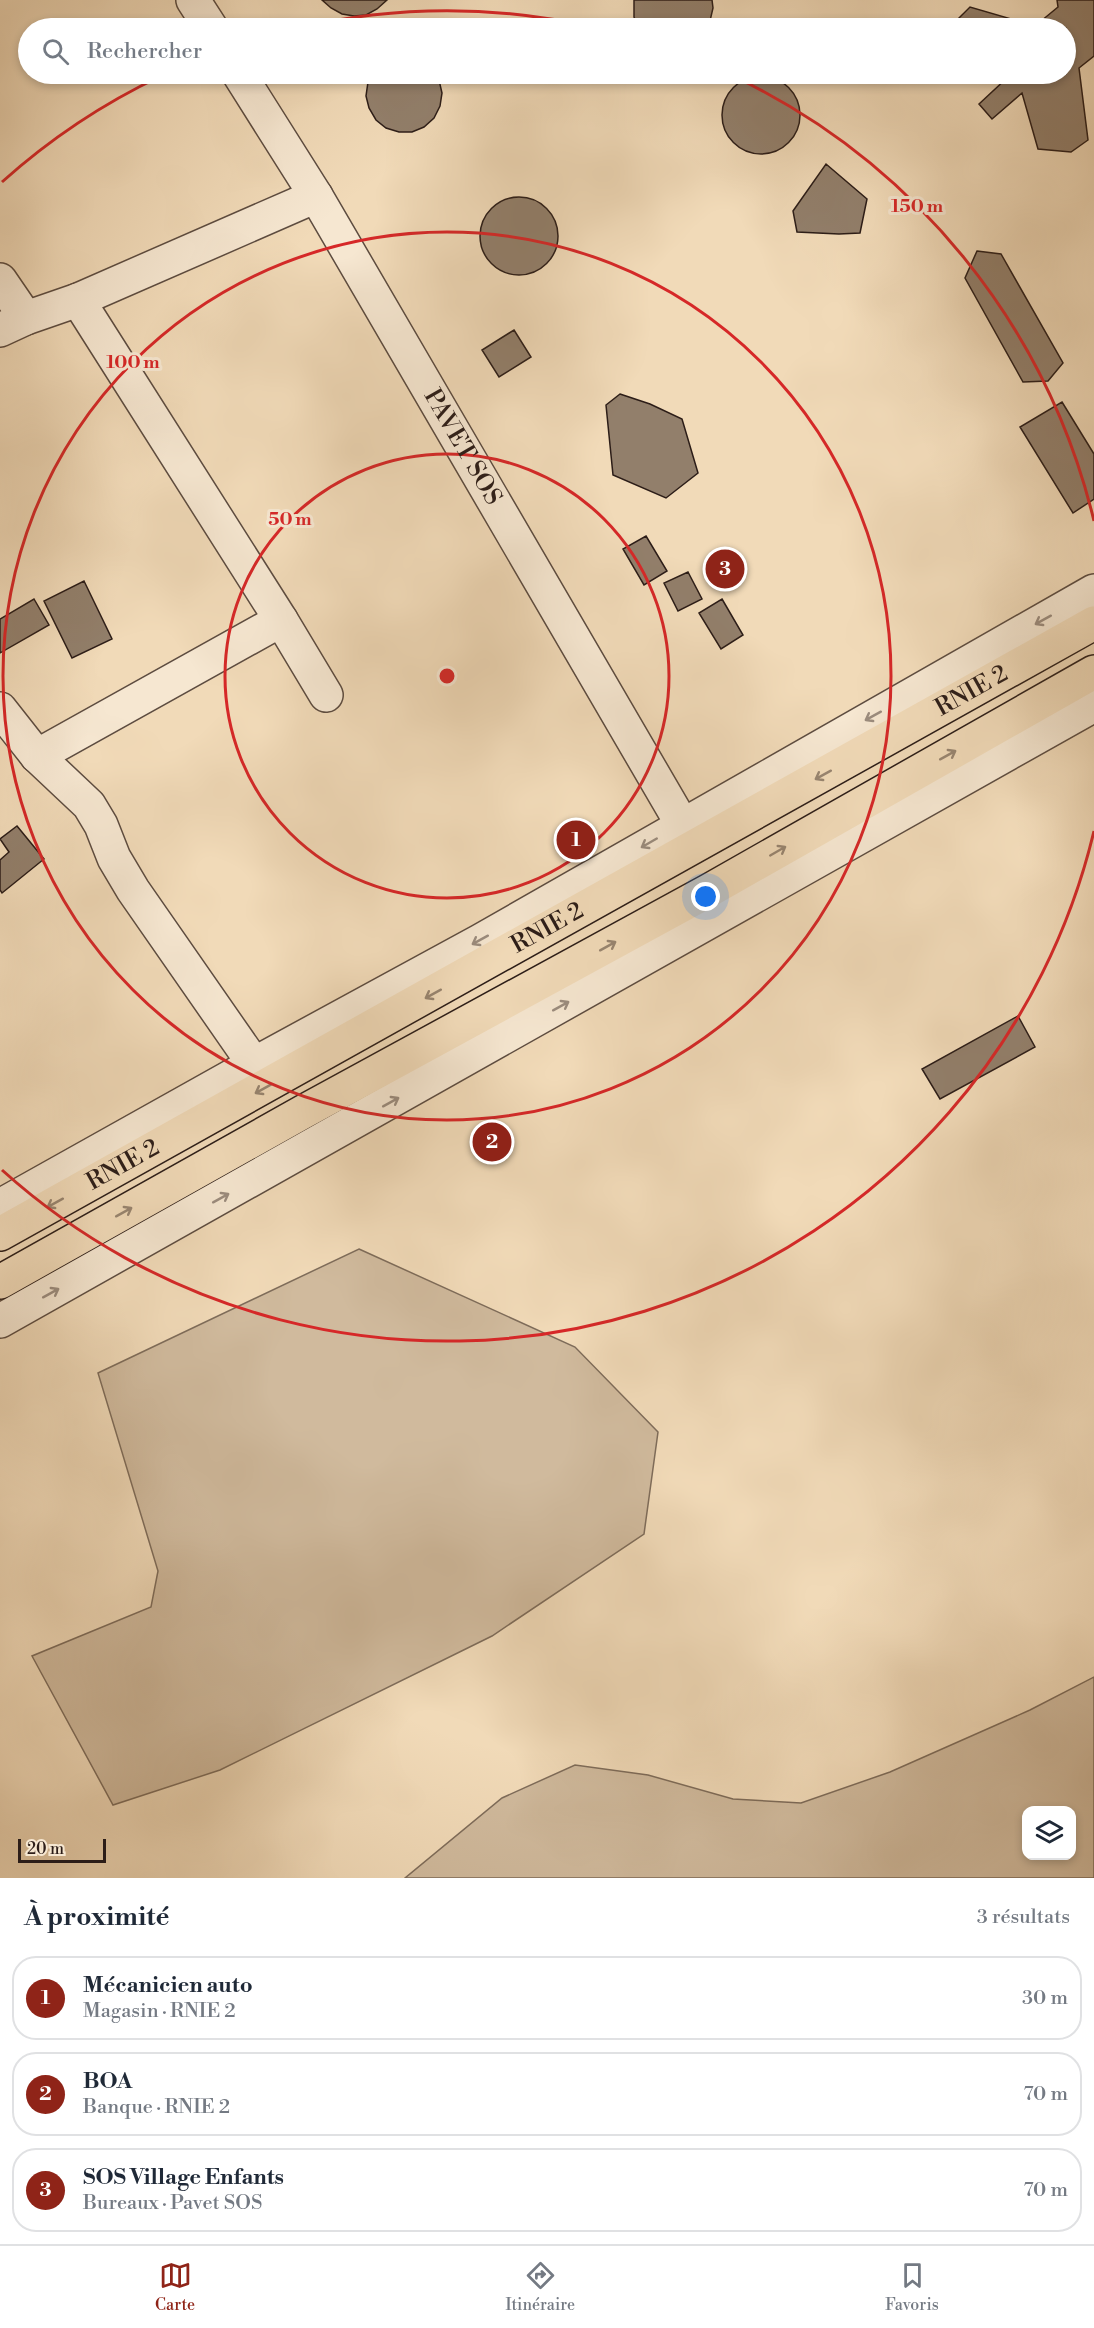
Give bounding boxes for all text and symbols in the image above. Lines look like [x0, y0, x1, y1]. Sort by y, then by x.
search box [18, 18, 1076, 84]
icon: search [39, 35, 72, 68]
text: Rechercher [87, 38, 202, 65]
text: 150 m [891, 195, 944, 218]
text: 100 m [106, 351, 160, 374]
street label: PAVET SOS [417, 384, 508, 511]
text: 50 m [268, 508, 312, 531]
pin: 3 [706, 546, 744, 592]
one-way arrow [1035, 614, 1052, 626]
street label: RNIE 2 [930, 659, 1013, 724]
centre of rings [437, 666, 457, 686]
one-way arrow [865, 710, 882, 722]
one-way arrow [939, 749, 956, 761]
one-way arrow [815, 770, 832, 782]
pin: 1 [556, 818, 596, 862]
one-way arrow [641, 837, 658, 849]
one-way arrow [770, 845, 787, 857]
your location [691, 882, 720, 911]
street label: RNIE 2 [506, 896, 589, 961]
one-way arrow [472, 935, 489, 947]
one-way arrow [599, 940, 616, 952]
one-way arrow [425, 988, 442, 1000]
one-way arrow [552, 1000, 569, 1012]
one-way arrow [255, 1083, 272, 1095]
one-way arrow [382, 1096, 399, 1108]
pin: 2 [472, 1120, 512, 1164]
street label: RNIE 2 [81, 1133, 165, 1198]
one-way arrow [212, 1191, 229, 1203]
one-way arrow [47, 1198, 65, 1209]
one-way arrow [115, 1206, 132, 1218]
one-way arrow [42, 1287, 59, 1299]
map controls [1022, 1806, 1076, 1860]
button: layers [1022, 1806, 1076, 1860]
scale bar [18, 1836, 106, 1864]
text: 20 m [27, 1839, 64, 1859]
text: À proximité [24, 1901, 169, 1933]
text: 3 résultats [977, 1905, 1070, 1930]
text: Mécanicien auto [83, 1972, 253, 1999]
text: 1 [41, 1986, 50, 2011]
text: 30 m [1022, 1986, 1068, 2011]
text: Magasin · RNIE 2 [83, 1999, 236, 2024]
text: BOA [83, 2068, 132, 2095]
text: 2 [39, 2082, 52, 2107]
text: 70 m [1024, 2082, 1068, 2107]
text: Banque · RNIE 2 [83, 2095, 230, 2120]
text: SOS Village Enfants [83, 2164, 284, 2191]
text: 3 [39, 2178, 52, 2203]
text: 70 m [1024, 2178, 1068, 2203]
text: Bureaux · Pavet SOS [83, 2191, 262, 2216]
tab: Carte [155, 2259, 195, 2315]
tab: Itinéraire [505, 2259, 575, 2315]
tab: Favoris [885, 2259, 939, 2315]

